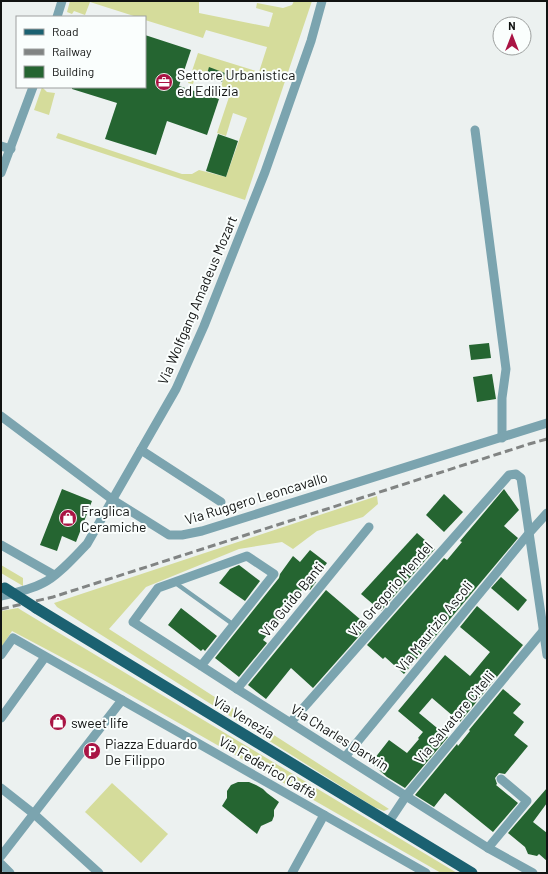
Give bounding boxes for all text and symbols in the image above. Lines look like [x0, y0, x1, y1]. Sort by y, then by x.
legend [16, 16, 146, 88]
north arrow [492, 16, 532, 56]
text: N [508, 19, 516, 32]
text: Road [52, 24, 79, 38]
text: Railway [52, 44, 92, 58]
text: Building [52, 64, 94, 78]
place label: Settore Urbanistica ed Edilizia [177, 66, 295, 99]
office icon: Settore Urbanistica ed Edilizia [154, 72, 174, 92]
street label: Via Wolfgang Amadeus Mozart [154, 213, 240, 387]
street label: Via Ruggero Leoncavallo [183, 468, 329, 528]
place label: Fraglica Ceramiche [81, 502, 147, 535]
shop icon: Fraglica Ceramiche [58, 508, 78, 528]
street label: Via Gregorio Mendel [344, 538, 436, 640]
street label: Via Guido Banti [257, 558, 327, 640]
street label: Via Maurizio Ascoli [392, 577, 476, 675]
street label: Via Salvatore Citelli [410, 667, 498, 767]
street label: Via Venezia [210, 692, 278, 742]
street label: Via Charles Darwin [288, 700, 392, 774]
shop icon: sweet life [48, 712, 68, 732]
place label: sweet life [71, 714, 128, 731]
street label: Via Federico Caffè [216, 732, 320, 802]
place label: Piazza Eduardo De Filippo [105, 735, 198, 768]
parking icon: Piazza Eduardo De Filippo [82, 741, 102, 761]

